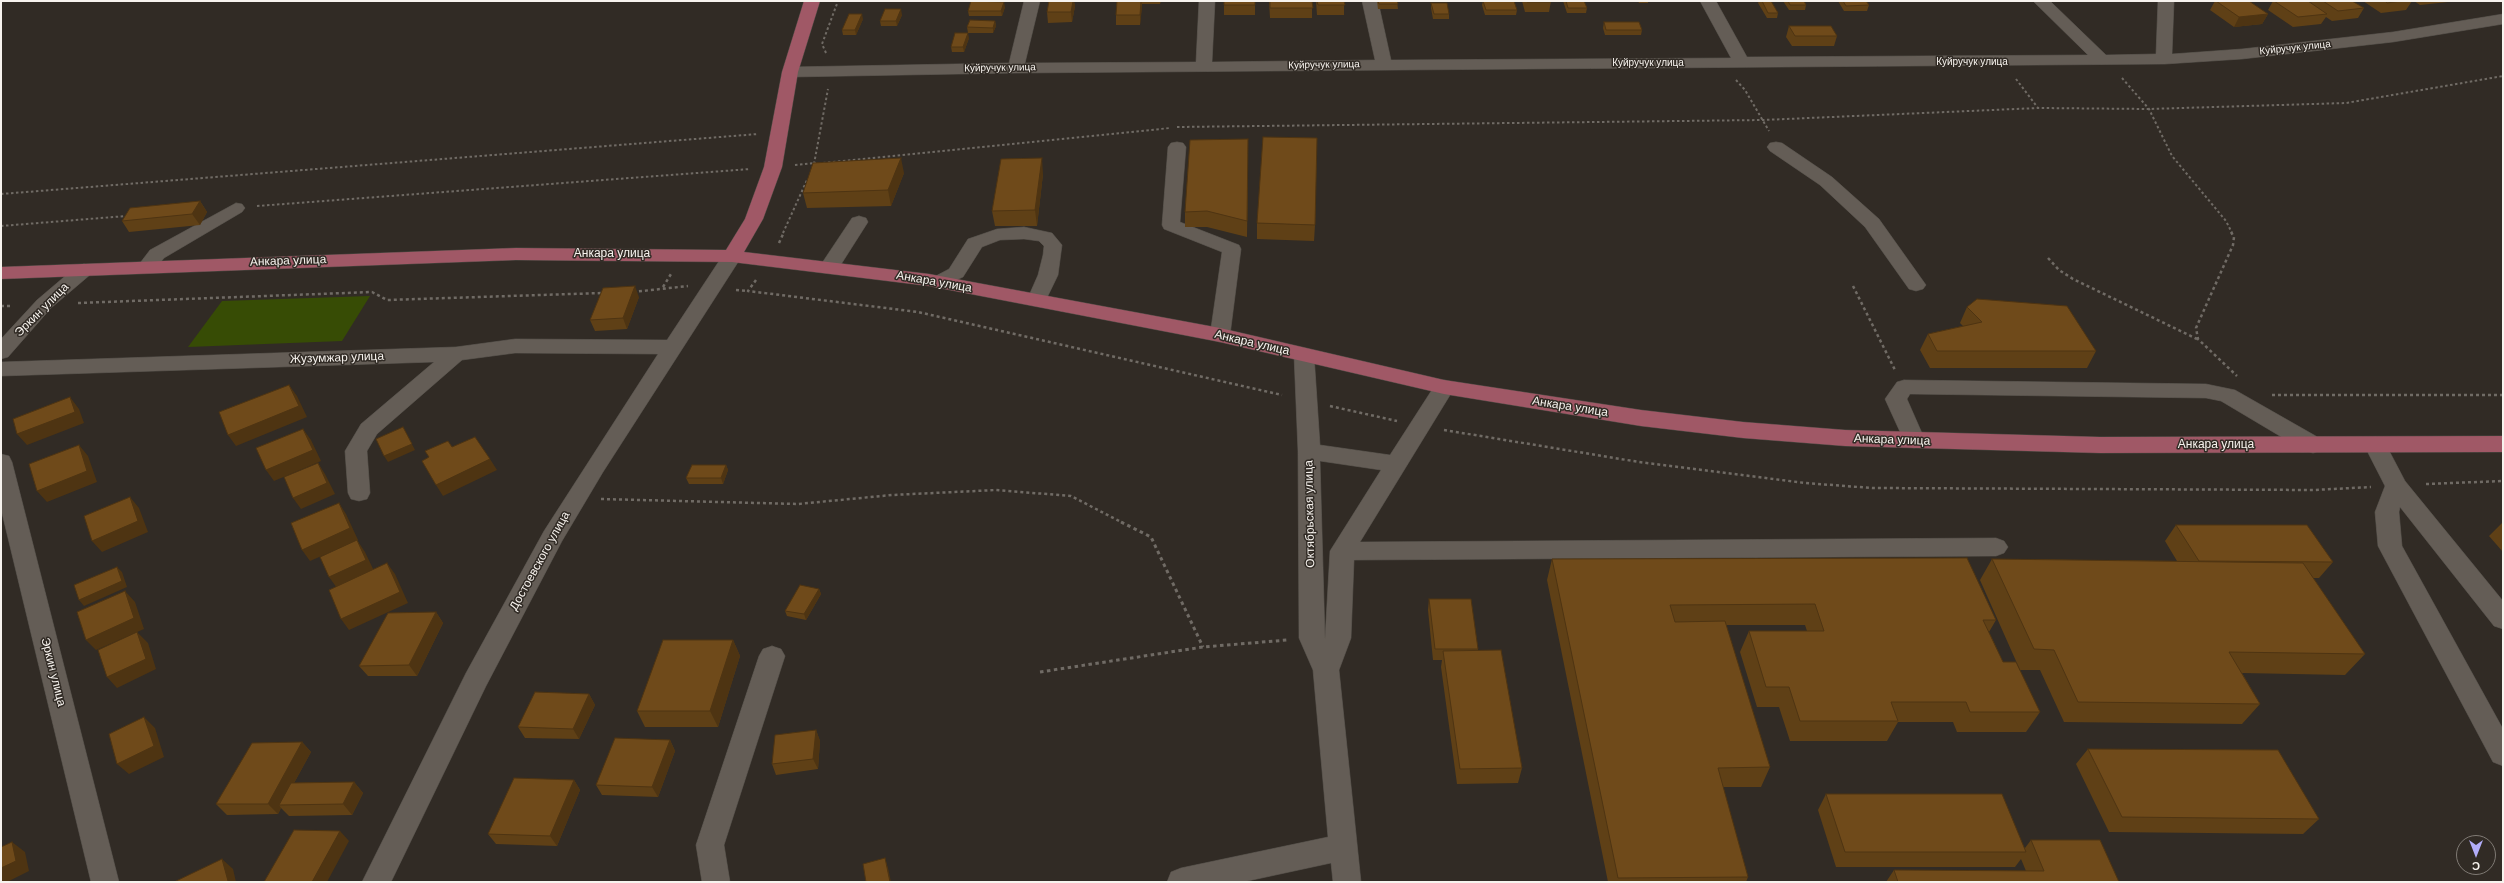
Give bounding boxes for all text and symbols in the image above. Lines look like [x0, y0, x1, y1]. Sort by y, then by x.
street label: Куйручук улица [2259, 38, 2331, 58]
street label: Куйручук улица [1936, 56, 2008, 68]
street label: Куйручук улица [1612, 57, 1684, 69]
street label: Куйручук улица [1288, 58, 1360, 72]
street label: Куйручук улица [964, 61, 1036, 75]
street label: Анкара улица [574, 247, 650, 261]
street label: Анкара улица [250, 252, 326, 270]
street label: Анкара улица [895, 268, 973, 296]
street label: Эркин улица [12, 280, 72, 340]
street label: Анкара улица [1213, 327, 1291, 359]
street label: Жузумжар улица [290, 349, 384, 367]
street label: Анкара улица [1531, 394, 1609, 420]
street label: Анкара улица [1854, 431, 1930, 449]
street label: Анкара улица [2178, 438, 2254, 452]
street label: Октябрьская улица [1302, 460, 1318, 568]
street label: Достоевского улица [507, 509, 573, 613]
street label: Эркин улица [38, 636, 68, 708]
north arrow [2456, 835, 2496, 875]
text: С [2472, 860, 2480, 872]

